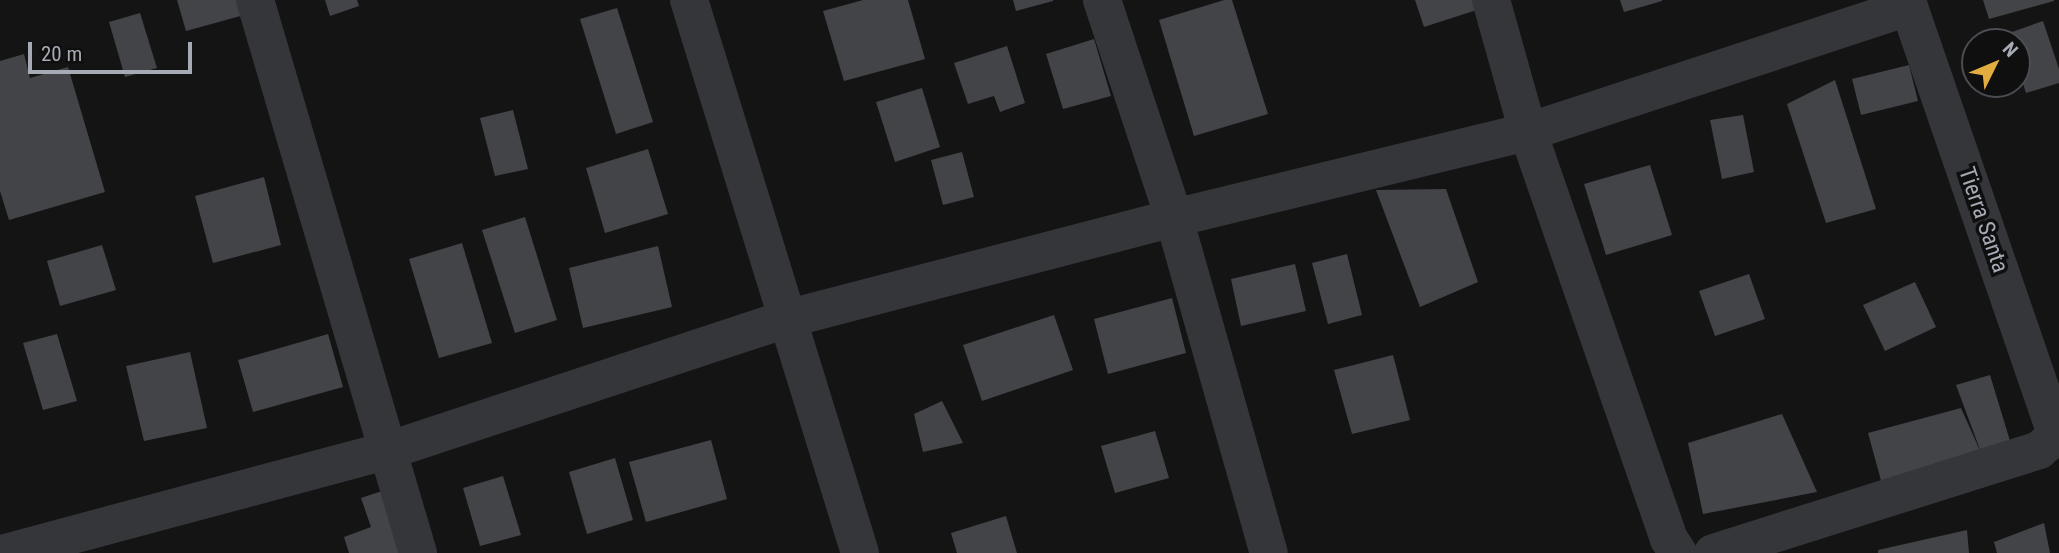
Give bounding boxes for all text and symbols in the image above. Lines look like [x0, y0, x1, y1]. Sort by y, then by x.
scale bar [32, 28, 196, 72]
north arrow [1961, 28, 2031, 98]
text: N [1998, 38, 2023, 62]
text: 20 m [41, 42, 82, 66]
street label: Tierra Santa [1952, 164, 2014, 276]

